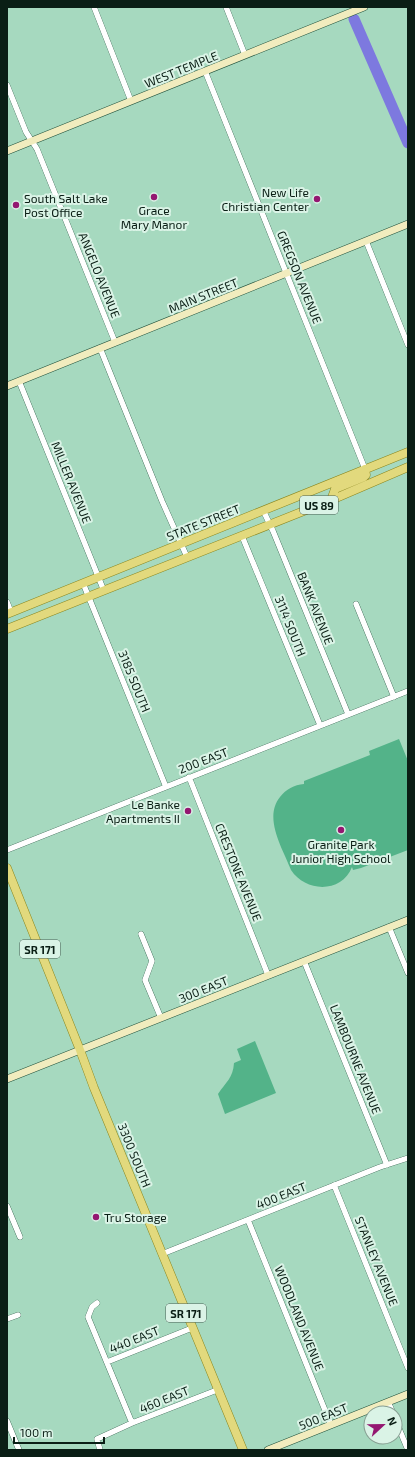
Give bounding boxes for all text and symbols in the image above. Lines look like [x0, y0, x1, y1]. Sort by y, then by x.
street label: WEST TEMPLE [142, 48, 220, 90]
place label: New Life Christian Center [221, 185, 309, 213]
place label: South Salt Lake Post Office [24, 191, 108, 219]
marker: Grace Mary Manor [149, 192, 159, 202]
marker: New Life Christian Center [312, 194, 322, 204]
marker: South Salt Lake Post Office [11, 200, 21, 210]
place label: Grace Mary Manor [121, 203, 187, 231]
street label: GREGSON AVENUE [275, 228, 325, 326]
street label: ANGELO AVENUE [76, 230, 124, 320]
street label: MAIN STREET [166, 275, 240, 315]
street label: MILLER AVENUE [49, 439, 95, 525]
road number: US 89 [300, 496, 338, 514]
street label: STATE STREET [164, 501, 242, 543]
street label: BANK AVENUE [295, 570, 337, 647]
street label: 3114 SOUTH [273, 594, 309, 658]
street label: 3185 SOUTH [116, 648, 154, 714]
street label: 200 EAST [176, 744, 230, 776]
place label: Le Banke Apartments II [106, 797, 180, 825]
marker: Le Banke Apartments II [183, 806, 193, 816]
street label: CRESTONE AVENUE [213, 821, 265, 923]
marker: Granite Park Junior High School [336, 825, 346, 835]
place label: Granite Park Junior High School [291, 837, 391, 865]
road number: SR 171 [20, 940, 60, 958]
street label: 300 EAST [176, 973, 230, 1005]
street label: LAMBOURNE AVENUE [328, 1002, 384, 1116]
street label: 3300 SOUTH [116, 1121, 154, 1189]
street label: 400 EAST [254, 1179, 308, 1211]
place label: Tru Storage [104, 1210, 167, 1224]
marker: Tru Storage [91, 1212, 101, 1222]
street label: STANLEY AVENUE [353, 1214, 401, 1308]
street label: WOODLAND AVENUE [273, 1263, 328, 1373]
road number: SR 171 [166, 1304, 206, 1322]
street label: 440 EAST [107, 1323, 161, 1355]
street label: 460 EAST [137, 1383, 191, 1415]
street label: 500 EAST [297, 1400, 350, 1432]
north arrow [363, 1405, 403, 1445]
text: N [385, 1415, 400, 1427]
scale bar [14, 1419, 104, 1445]
text: 100 m [20, 1425, 52, 1439]

